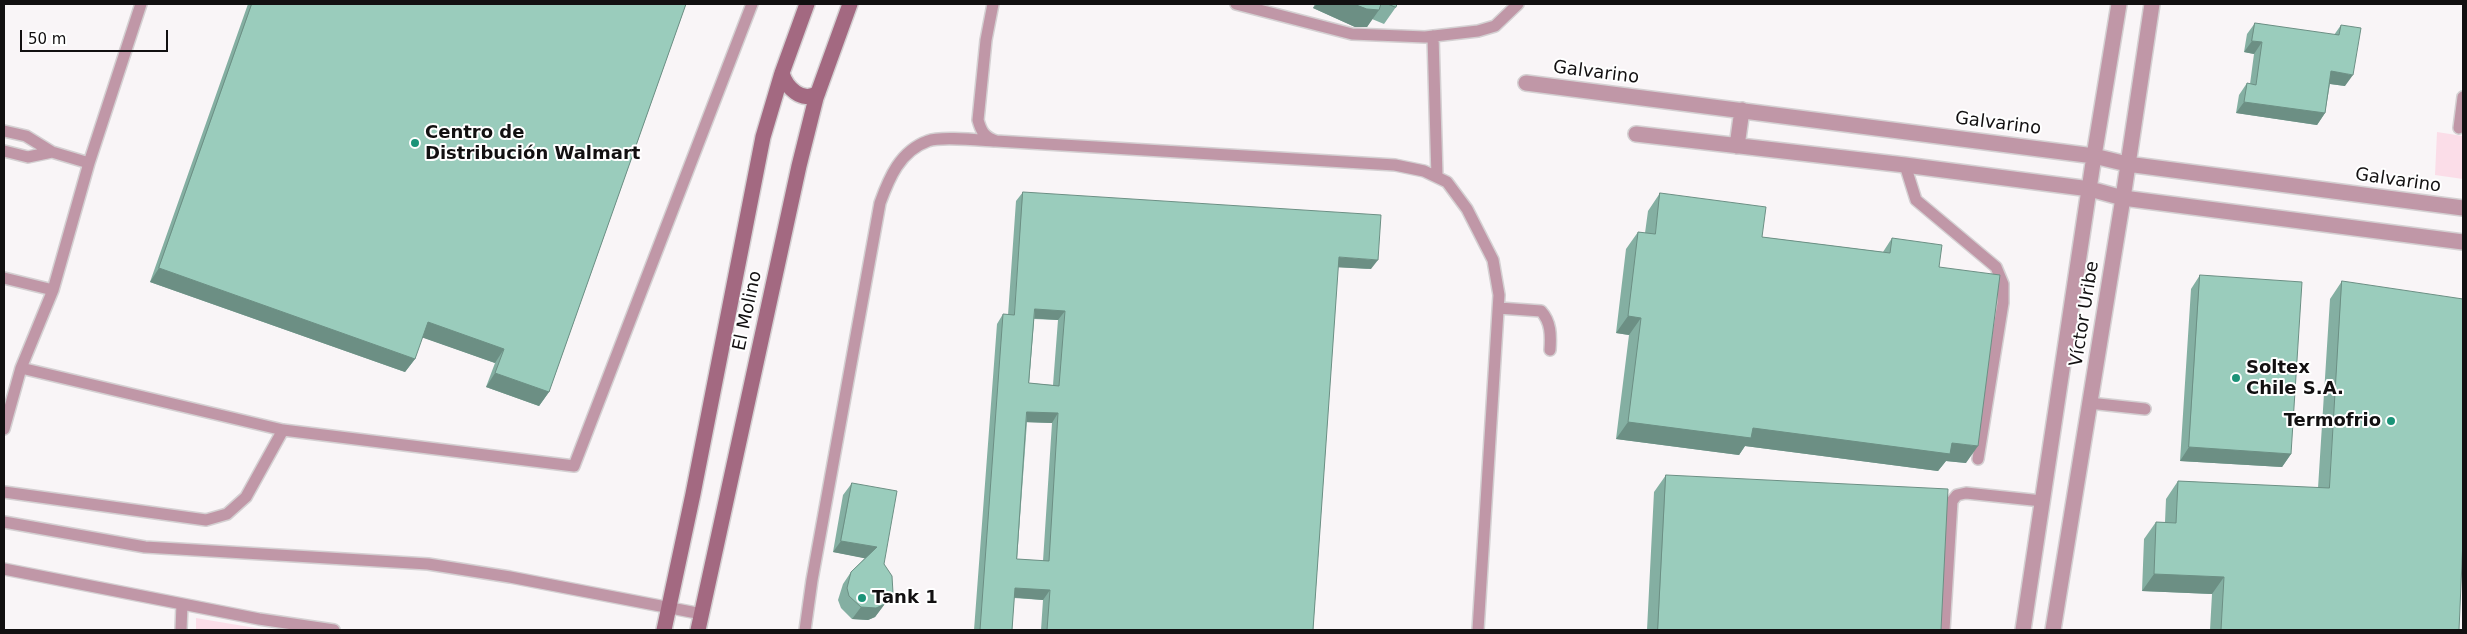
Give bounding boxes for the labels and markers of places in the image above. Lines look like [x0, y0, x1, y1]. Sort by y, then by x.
place label: Centro de Distribución Walmart [425, 122, 640, 164]
marker: Centro de Distribución Walmart [409, 137, 421, 149]
place label: Soltex Chile S.A. [2246, 357, 2344, 399]
marker: Soltex Chile S.A. [2230, 372, 2242, 384]
place label: Termofrio [2284, 410, 2381, 432]
marker: Termofrio [2385, 415, 2397, 427]
place label: Tank 1 [872, 587, 938, 609]
marker: Tank 1 [856, 592, 868, 604]

